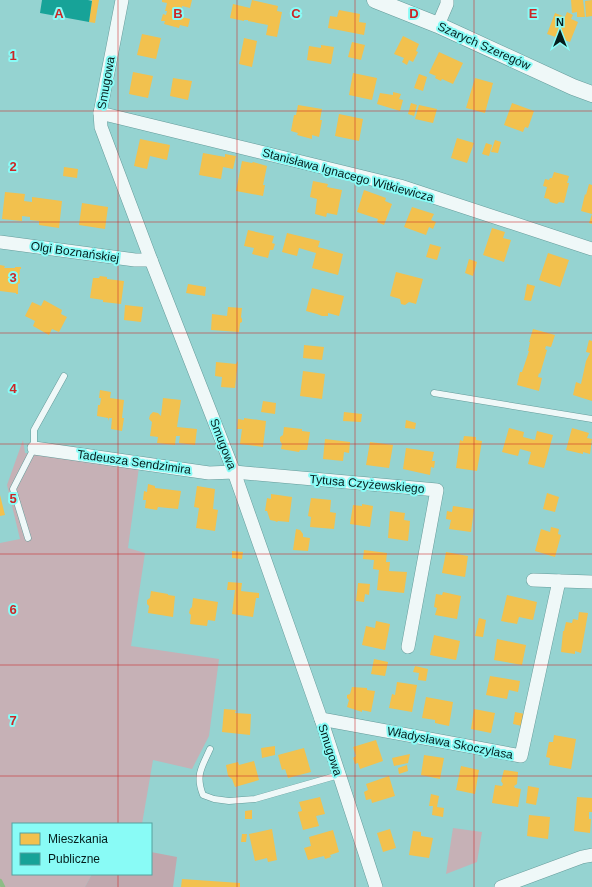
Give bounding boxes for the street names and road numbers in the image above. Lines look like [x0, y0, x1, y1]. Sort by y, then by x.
street label: Szarych Szeregów [435, 19, 533, 73]
street label: Smugowa [94, 55, 118, 110]
street label: Stanisława Ignacego Witkiewicza [261, 145, 435, 205]
street label: Olgi Boznańskiej [30, 239, 120, 265]
street label: Smugowa [207, 417, 239, 472]
street label: Tadeusza Sendzimira [76, 447, 192, 477]
street label: Tytusa Czyżewskiego [309, 472, 425, 496]
street label: Smugowa [315, 722, 345, 778]
street label: Władysława Skoczylasa [386, 724, 515, 762]

